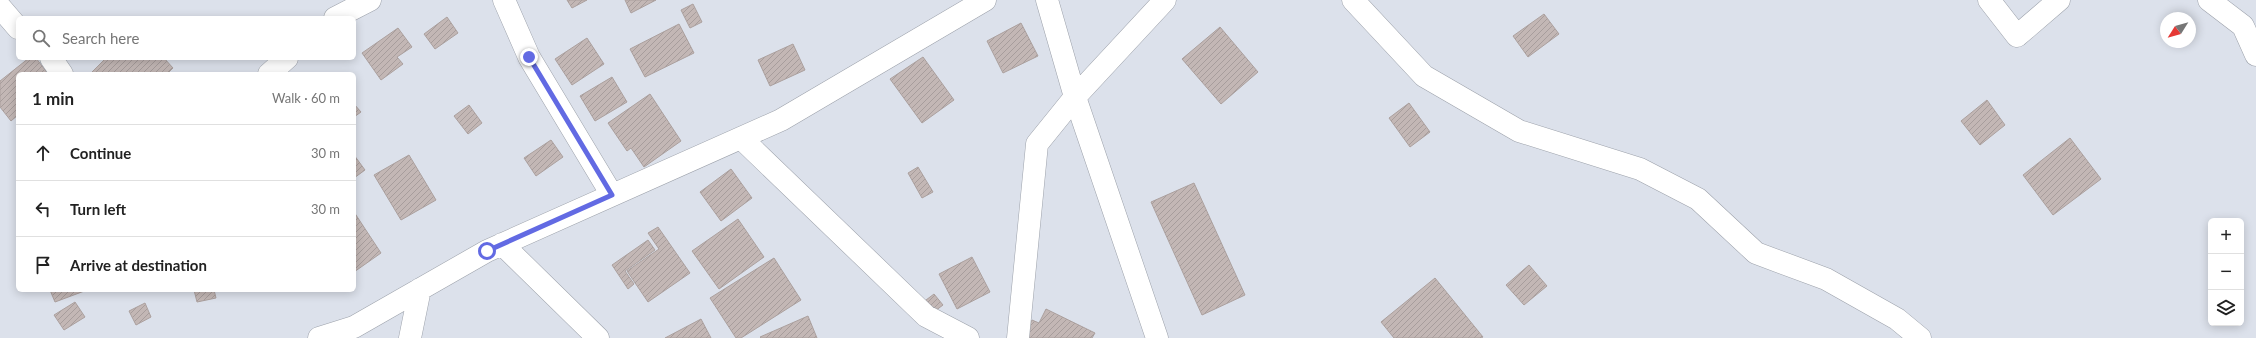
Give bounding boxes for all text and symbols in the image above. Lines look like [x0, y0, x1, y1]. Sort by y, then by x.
north arrow [2160, 12, 2196, 48]
search box [16, 16, 356, 60]
icon: search [30, 27, 52, 49]
text: Search here [62, 29, 139, 47]
route end [520, 48, 538, 66]
text: 1 min [32, 88, 74, 109]
text: Walk · 60 m [272, 90, 340, 106]
icon: ahead [32, 142, 54, 164]
text: Continue [70, 144, 131, 162]
text: 30 m [311, 145, 340, 161]
icon: left [32, 198, 54, 220]
text: Turn left [70, 200, 126, 218]
text: 30 m [311, 201, 340, 217]
map controls [2208, 218, 2244, 326]
button: + [2208, 218, 2244, 254]
route start [478, 242, 496, 260]
icon: arrive [32, 254, 54, 276]
button: − [2208, 254, 2244, 290]
text: Arrive at destination [70, 256, 207, 274]
button: layers [2208, 290, 2244, 326]

